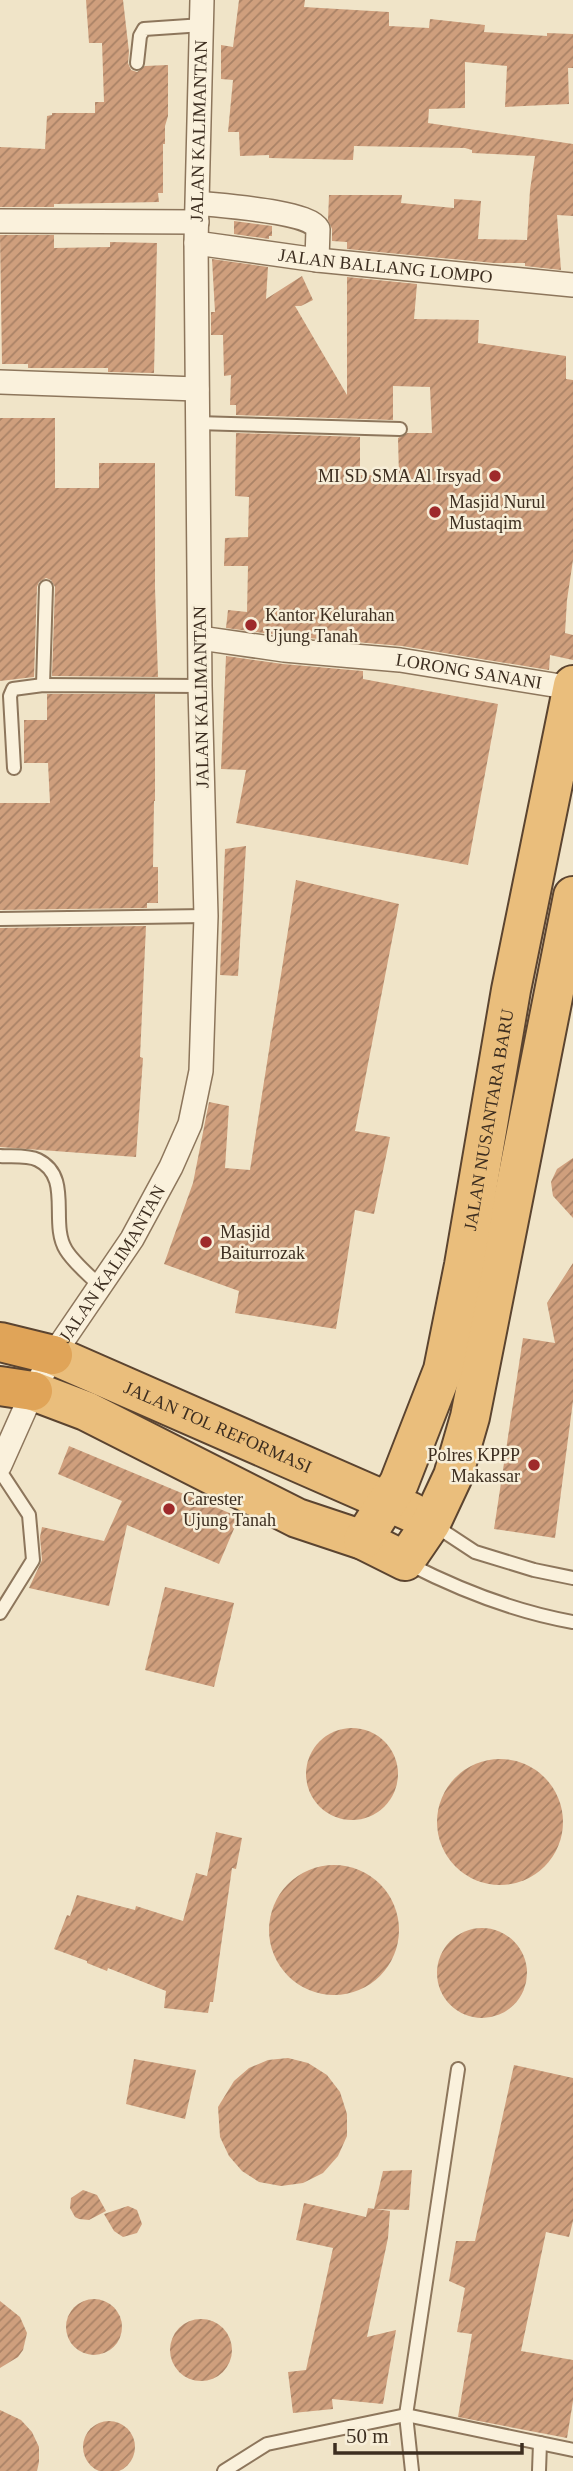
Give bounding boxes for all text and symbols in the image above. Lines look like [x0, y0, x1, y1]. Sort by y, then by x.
street label: JALAN KALIMANTAN [187, 40, 211, 222]
street label: JALAN BALLANG LOMPO [277, 245, 493, 287]
place label: MI SD SMA Al Irsyad [318, 466, 481, 486]
marker: MI SD SMA Al Irsyad [487, 468, 503, 484]
place label: Masjid Nurul Mustaqim [449, 492, 546, 533]
marker: Masjid Nurul Mustaqim [427, 504, 443, 520]
place label: Kantor Kelurahan Ujung Tanah [265, 605, 394, 646]
street label: JALAN KALIMANTAN [189, 606, 213, 788]
marker: Kantor Kelurahan Ujung Tanah [243, 617, 259, 633]
street label: LORONG SANANI [394, 649, 543, 693]
street label: JALAN NUSANTARA BARU [460, 1007, 518, 1232]
street label: JALAN KALIMANTAN [55, 1182, 169, 1346]
place label: Masjid Baiturrozak [220, 1222, 305, 1263]
marker: Masjid Baiturrozak [198, 1234, 214, 1250]
street label: JALAN TOL REFORMASI [121, 1377, 315, 1477]
place label: Polres KPPP Makassar [427, 1445, 520, 1486]
marker: Polres KPPP Makassar [526, 1457, 542, 1473]
place label: Carester Ujung Tanah [183, 1489, 276, 1530]
marker: Carester Ujung Tanah [161, 1501, 177, 1517]
scale bar [335, 2412, 522, 2456]
text: 50 m [346, 2424, 389, 2448]

